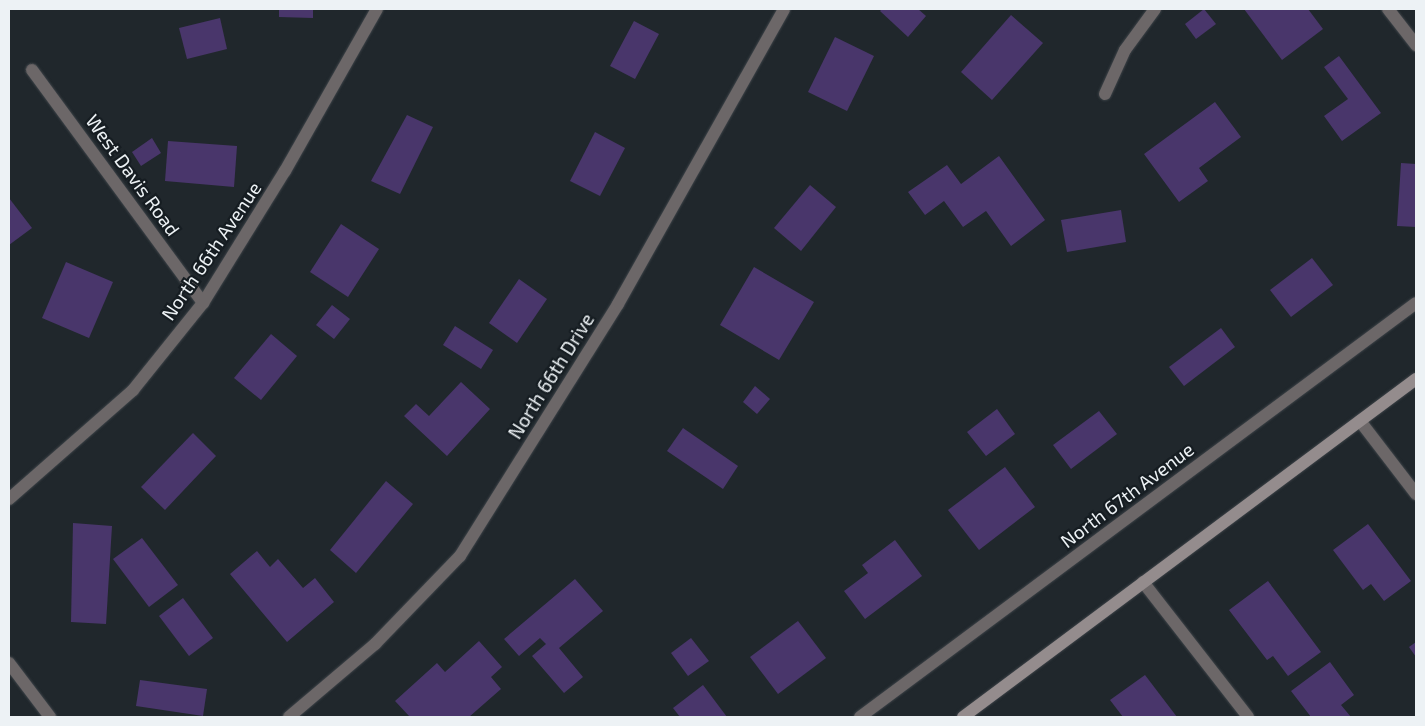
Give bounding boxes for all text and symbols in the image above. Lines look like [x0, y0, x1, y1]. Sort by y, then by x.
street label: West Davis Road [81, 110, 185, 240]
street label: North 66th Avenue [156, 177, 266, 325]
street label: North 66th Drive [503, 309, 599, 443]
street label: North 67th Avenue [1056, 437, 1198, 553]

